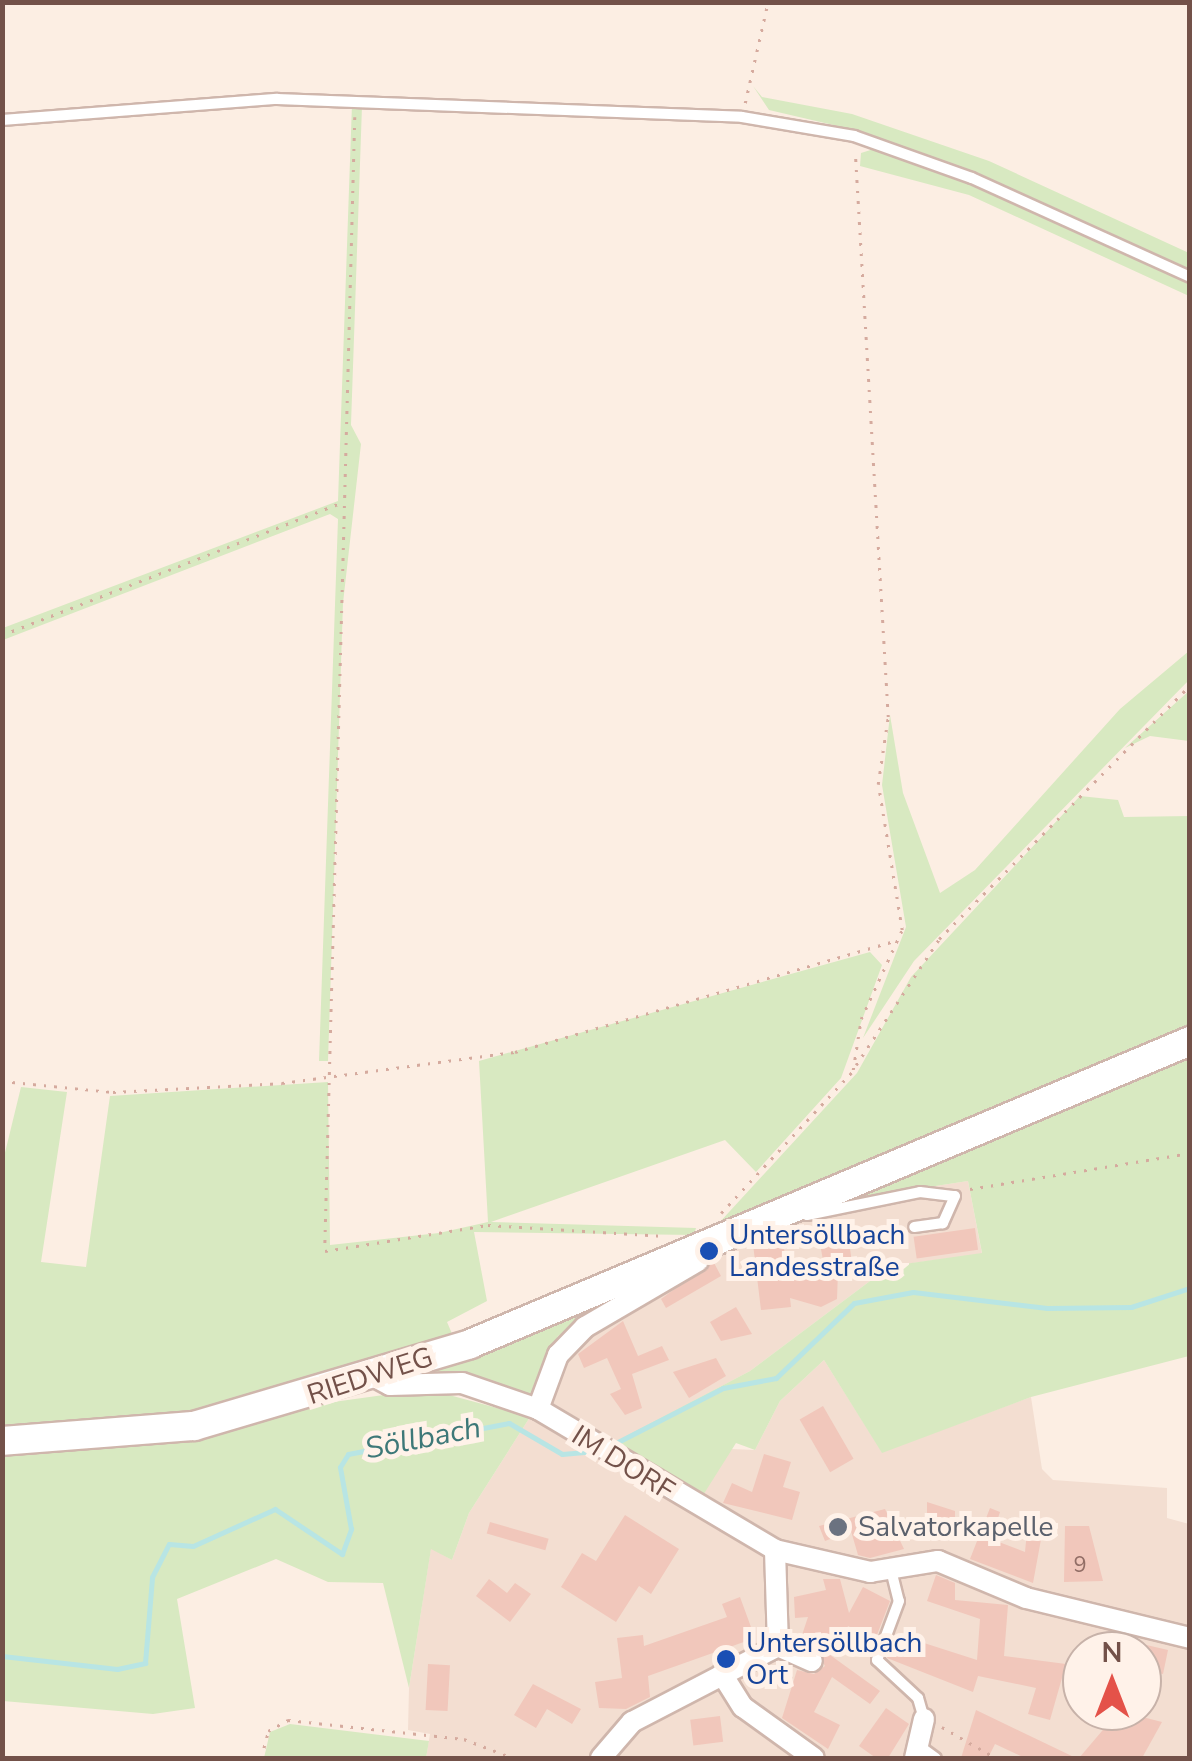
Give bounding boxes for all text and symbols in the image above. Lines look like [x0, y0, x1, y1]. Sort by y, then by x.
place label: Untersöllbach Landesstraße [729, 1218, 905, 1284]
marker: Untersöllbach Landesstraße [698, 1240, 720, 1262]
street label: RIEDWEG [303, 1340, 437, 1412]
water label: Söllbach [362, 1410, 484, 1468]
street label: IM DORF [565, 1418, 681, 1508]
place label: Salvatorkapelle [858, 1510, 1054, 1544]
marker: Salvatorkapelle [827, 1516, 849, 1538]
house number: 9 [1073, 1553, 1087, 1579]
place label: Untersöllbach Ort [746, 1626, 922, 1692]
north arrow [1062, 1631, 1162, 1731]
text: N [1102, 1634, 1122, 1672]
marker: Untersöllbach Ort [715, 1648, 737, 1670]

